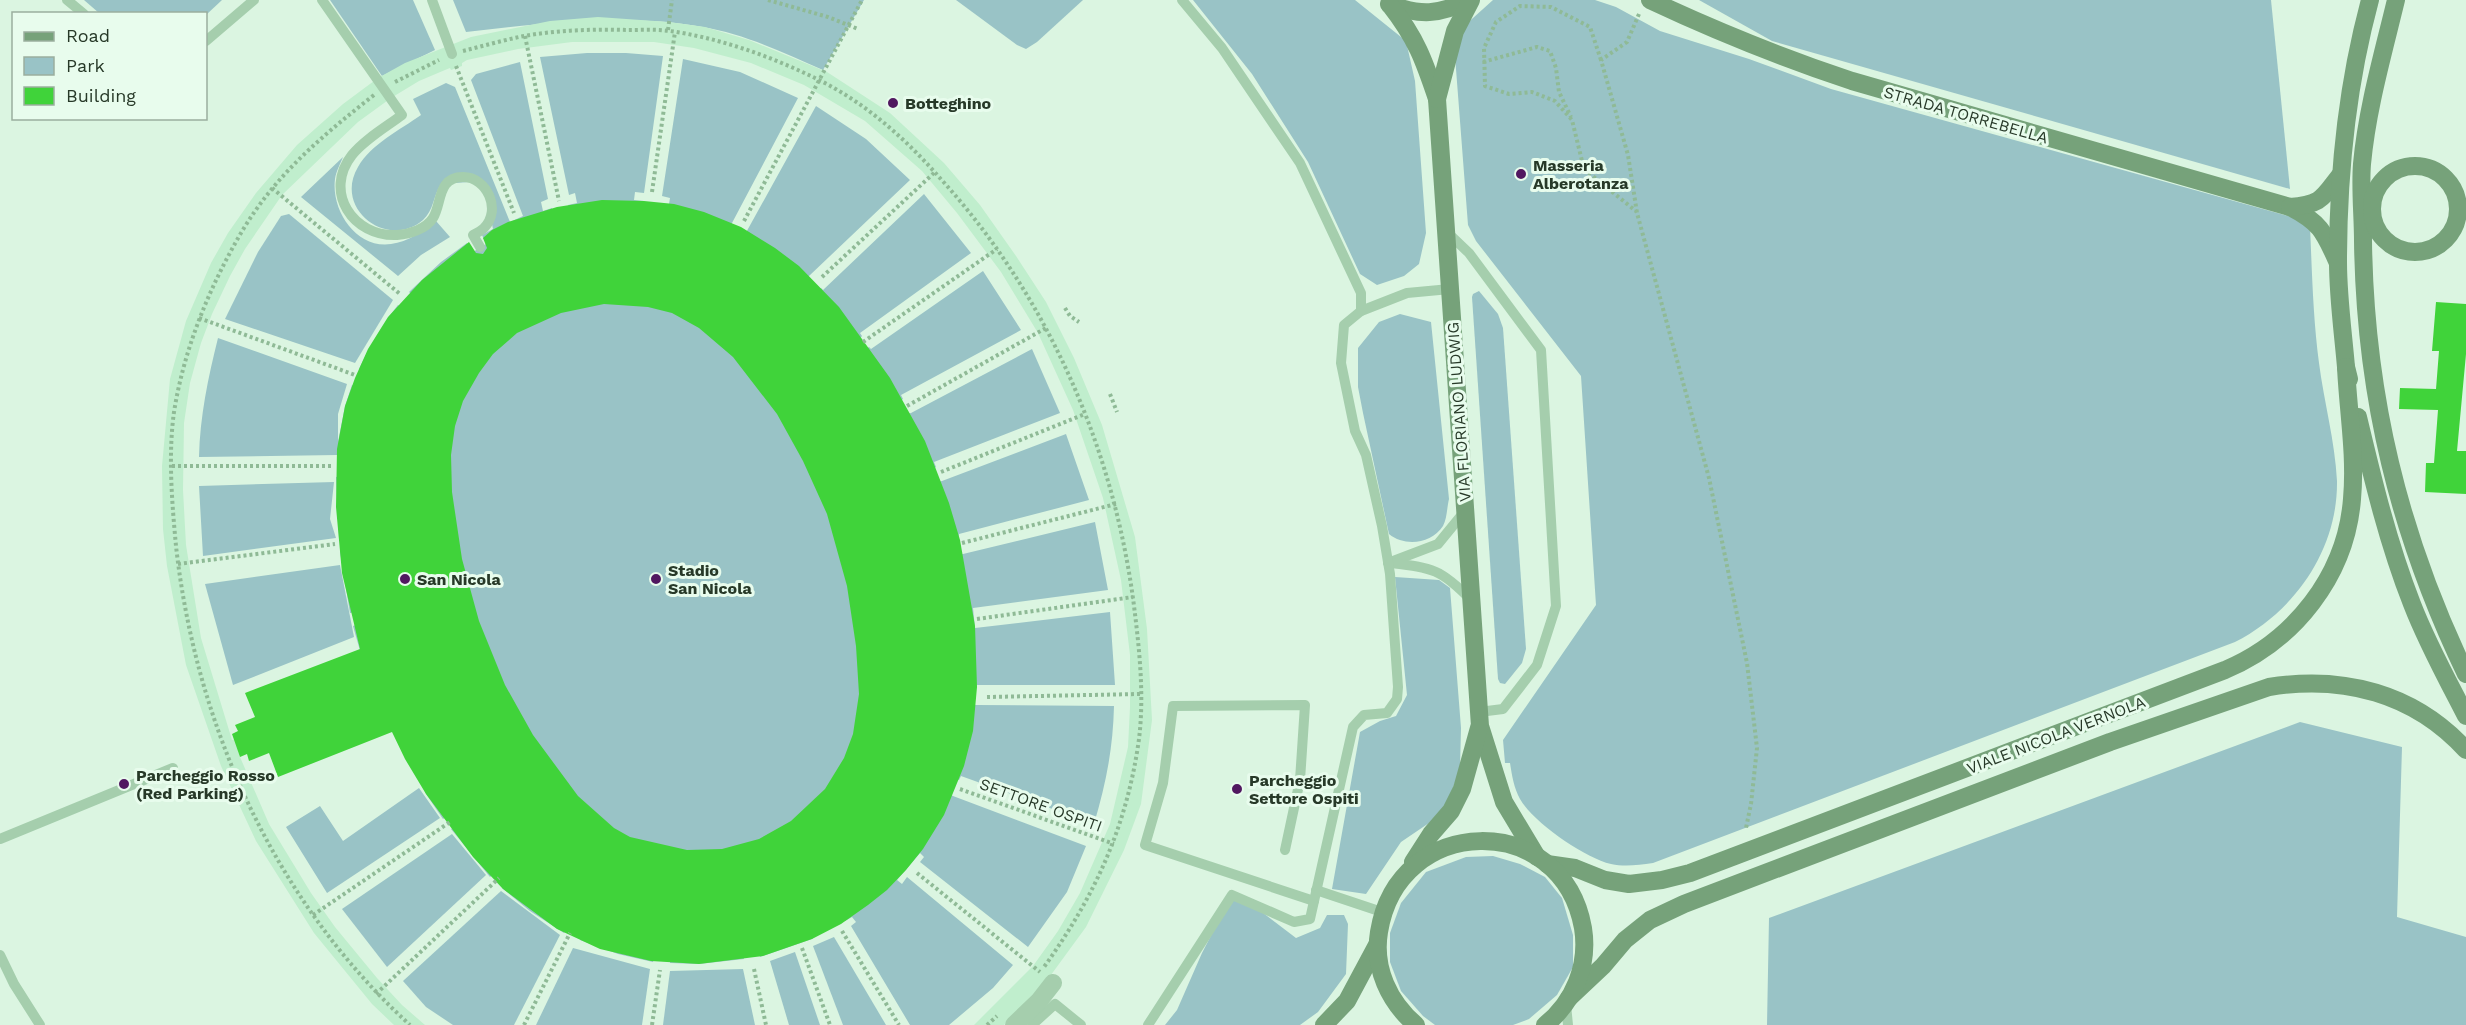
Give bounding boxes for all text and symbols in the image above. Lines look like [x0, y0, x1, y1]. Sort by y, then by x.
legend [12, 12, 207, 120]
text: Road [66, 25, 110, 46]
text: Park [66, 55, 105, 76]
street label: STRADA TORREBELLA [1882, 82, 2051, 148]
text: Building [66, 85, 136, 106]
place label: Botteghino [905, 94, 992, 113]
marker: Botteghino [886, 96, 900, 110]
place label: Masseria Alberotanza [1533, 156, 1629, 193]
marker: Masseria Alberotanza [1514, 167, 1528, 181]
street label: VIA FLORIANO LUDWIG [1443, 321, 1475, 503]
place label: Stadio San Nicola [668, 561, 753, 598]
place label: San Nicola [417, 570, 502, 589]
marker: San Nicola [398, 572, 412, 586]
marker: Stadio San Nicola [649, 572, 663, 586]
street label: VIALE NICOLA VERNOLA [1964, 692, 2148, 778]
place label: Parcheggio Rosso (Red Parking) [136, 766, 275, 803]
place label: Parcheggio Settore Ospiti [1249, 771, 1359, 808]
street label: SETTORE OSPITI [977, 774, 1105, 836]
marker: Parcheggio Rosso (Red Parking) [117, 777, 131, 791]
marker: Parcheggio Settore Ospiti [1230, 782, 1244, 796]

